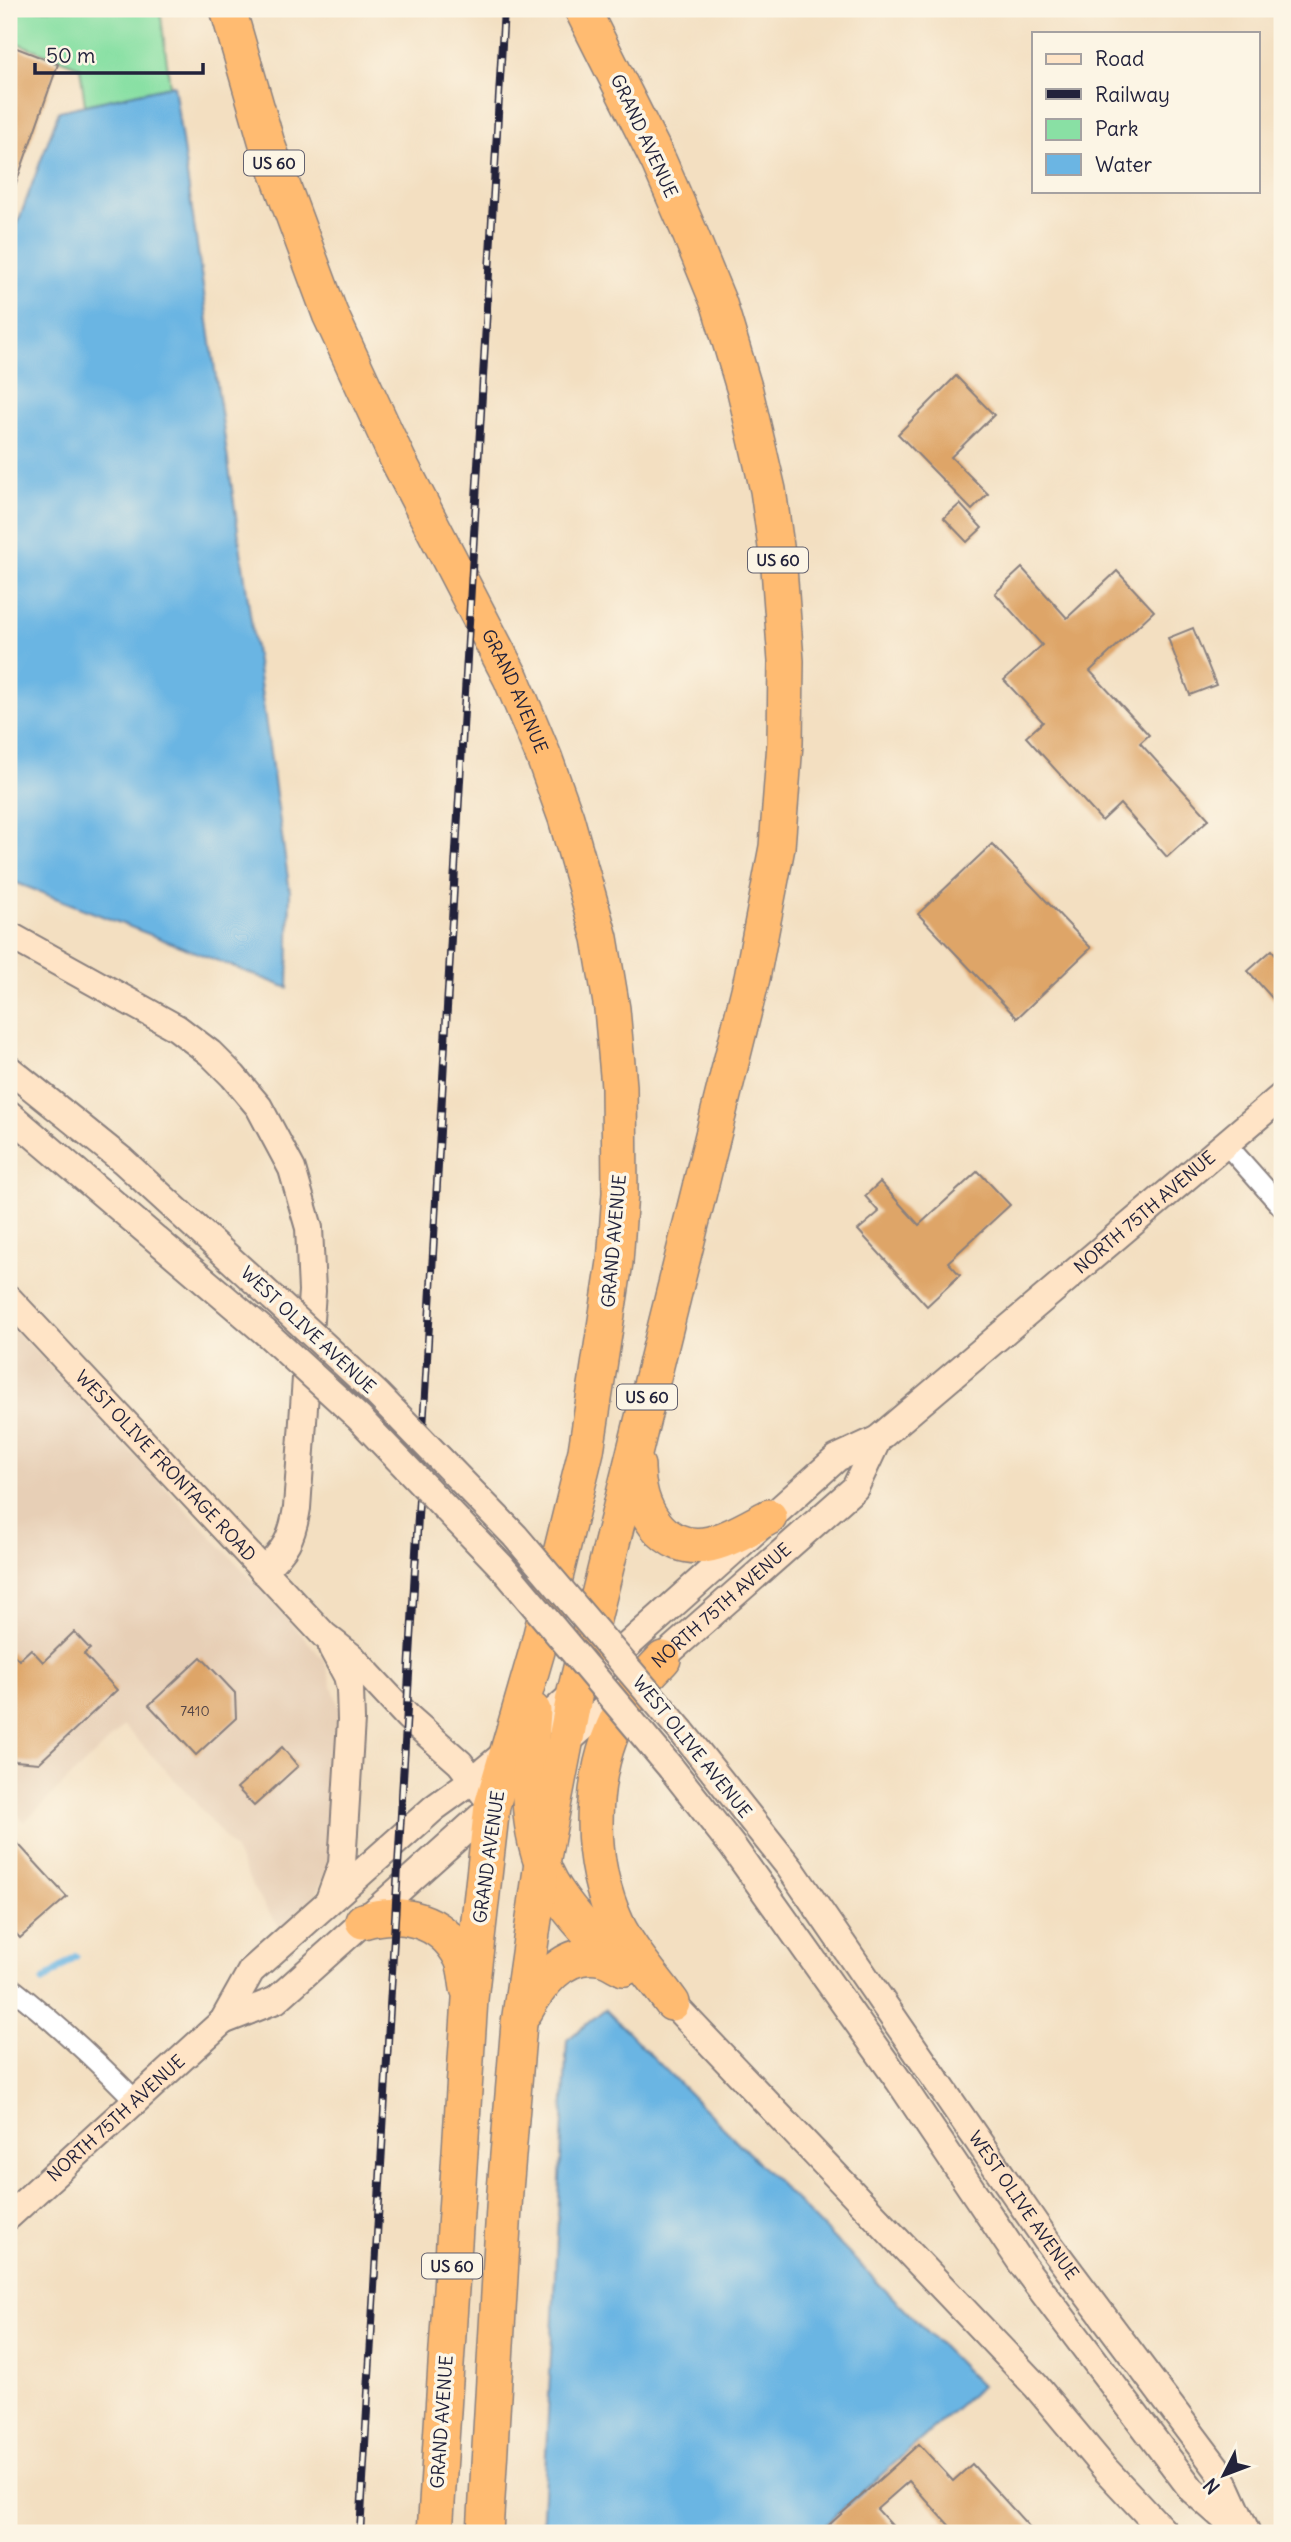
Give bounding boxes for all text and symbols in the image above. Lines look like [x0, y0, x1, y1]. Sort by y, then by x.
scale bar [35, 32, 203, 76]
legend [1032, 32, 1260, 192]
text: 50 m [46, 42, 95, 69]
text: Road [1095, 45, 1144, 72]
street label: GRAND AVENUE [606, 70, 683, 201]
text: Railway [1095, 81, 1170, 108]
text: Park [1095, 115, 1138, 142]
road number: US 60 [244, 150, 304, 176]
text: Water [1095, 151, 1153, 178]
road number: US 60 [748, 548, 808, 572]
street label: GRAND AVENUE [477, 625, 553, 756]
street label: NORTH 75TH AVENUE [1069, 1146, 1220, 1279]
street label: GRAND AVENUE [596, 1173, 631, 1309]
street label: WEST OLIVE AVENUE [236, 1261, 381, 1398]
street label: WEST OLIVE FRONTAGE ROAD [71, 1365, 261, 1566]
road number: US 60 [617, 1385, 677, 1410]
street label: NORTH 75TH AVENUE [647, 1538, 796, 1673]
street label: WEST OLIVE AVENUE [628, 1671, 757, 1822]
house number: 7410 [180, 1702, 210, 1720]
street label: GRAND AVENUE [468, 1789, 509, 1925]
street label: NORTH 75TH AVENUE [42, 2049, 189, 2186]
street label: WEST OLIVE AVENUE [964, 2126, 1084, 2284]
road number: US 60 [422, 2254, 482, 2278]
street label: GRAND AVENUE [425, 2355, 458, 2489]
north arrow [1190, 2440, 1260, 2510]
text: N [1198, 2473, 1225, 2499]

